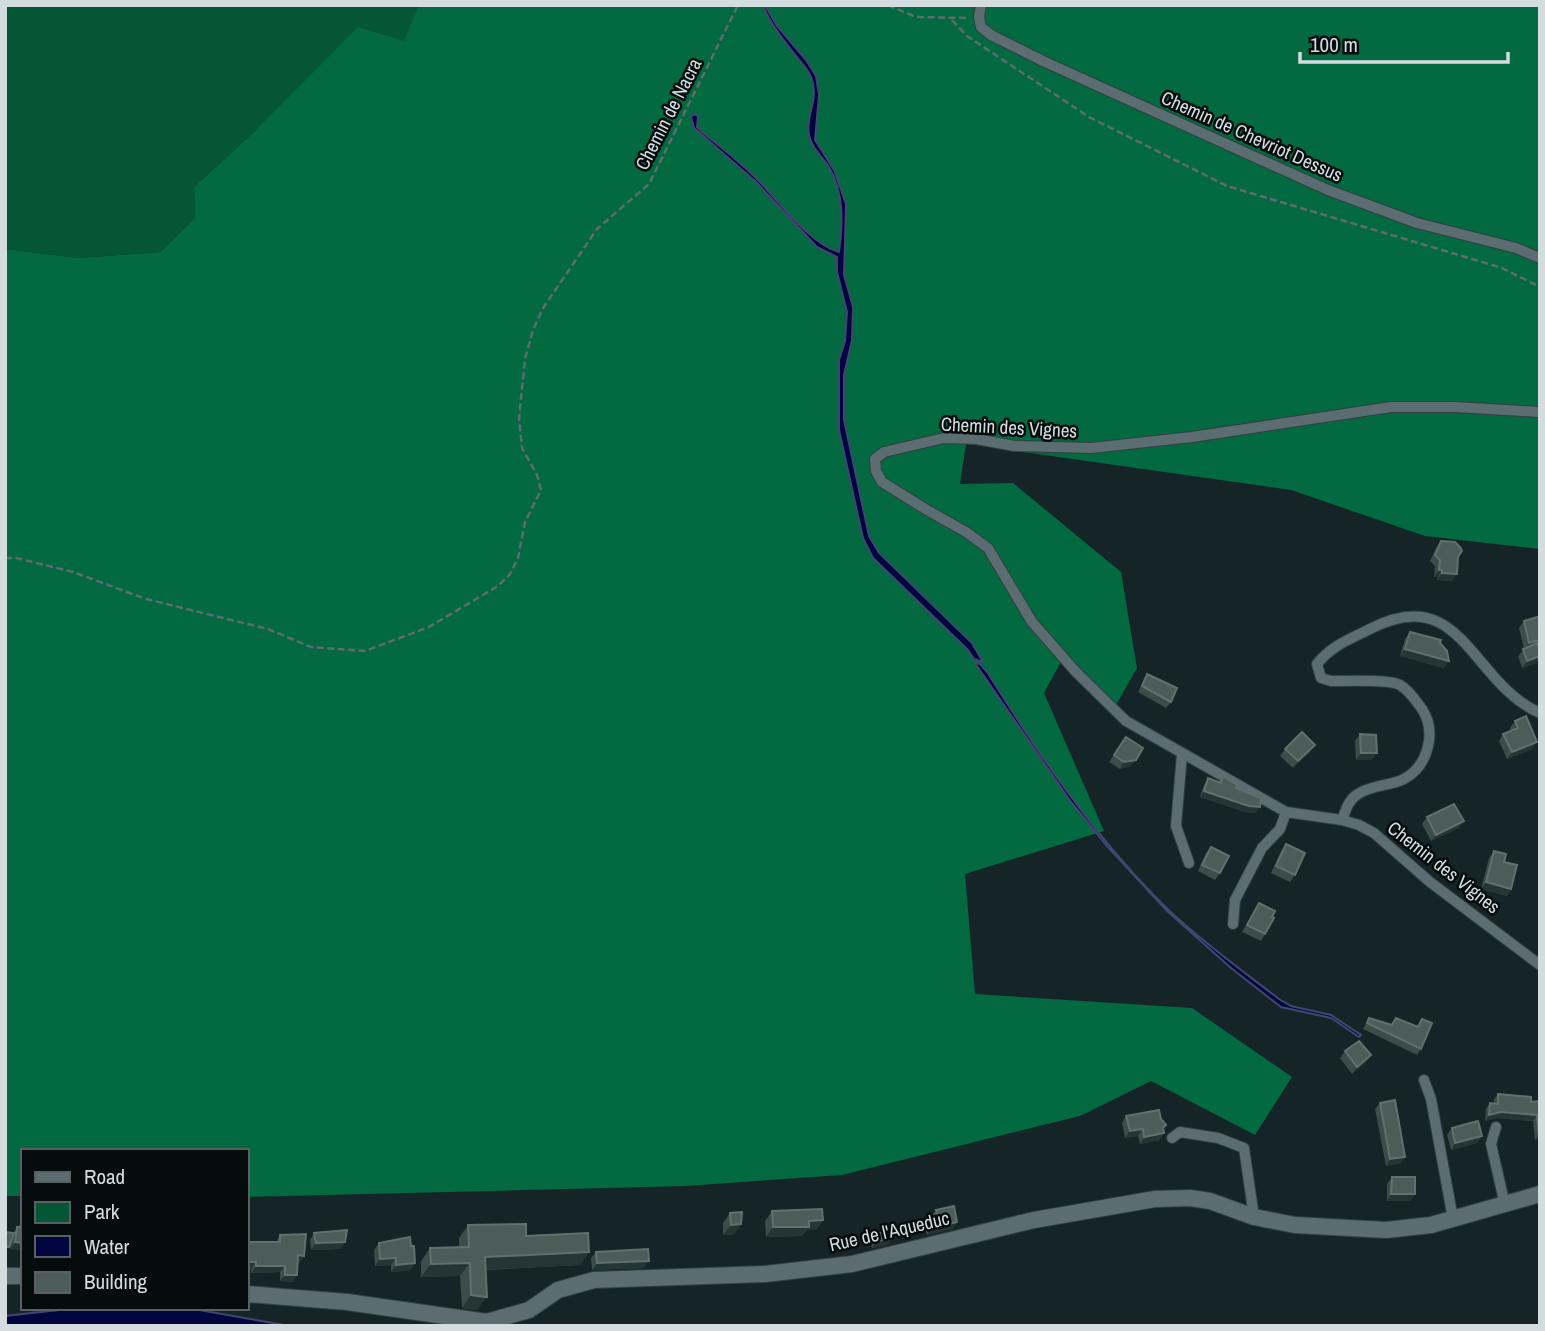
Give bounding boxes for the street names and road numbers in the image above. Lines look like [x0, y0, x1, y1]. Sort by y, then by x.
street label: Chemin de Nacra [629, 53, 707, 174]
street label: Chemin de Chevriot Dessus [1157, 84, 1347, 188]
street label: Chemin des Vignes [940, 410, 1078, 444]
street label: Chemin des Vignes [1382, 815, 1506, 919]
street label: Rue de l'Aqueduc [826, 1205, 952, 1257]

